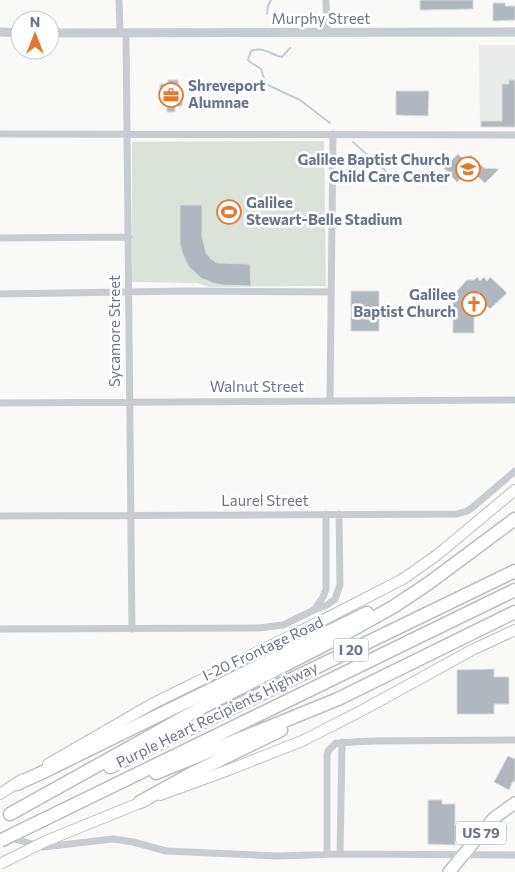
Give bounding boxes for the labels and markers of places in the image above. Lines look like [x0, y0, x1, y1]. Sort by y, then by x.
place label: Shreveport Alumnae [188, 76, 265, 111]
office icon: Shreveport Alumnae [158, 82, 184, 108]
place label: Galilee Baptist Church Child Care Center [297, 150, 450, 185]
school or university icon: Galilee Baptist Church Child Care Center [455, 156, 481, 182]
place label: Galilee Stewart-Belle Stadium [246, 193, 402, 228]
sports icon: Galilee Stewart-Belle Stadium [216, 199, 242, 225]
place label: Galilee Baptist Church [353, 285, 456, 320]
church icon: Galilee Baptist Church [461, 291, 487, 317]

